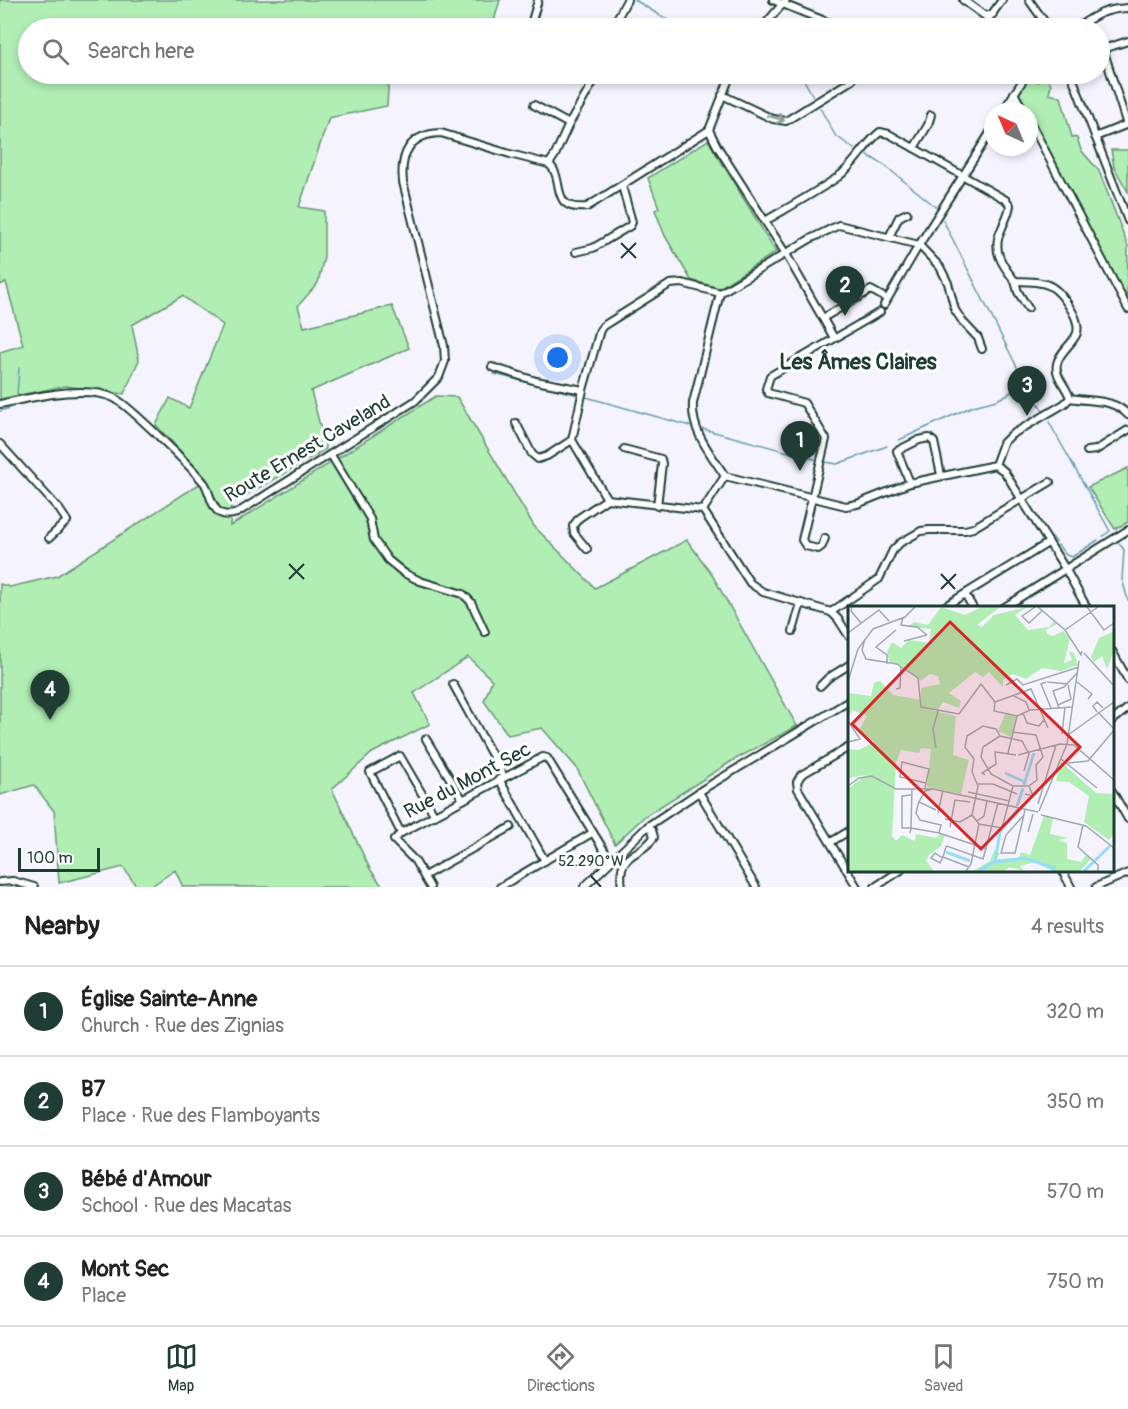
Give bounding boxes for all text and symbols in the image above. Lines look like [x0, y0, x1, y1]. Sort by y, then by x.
search box [18, 18, 1110, 84]
icon: search [39, 35, 72, 68]
text: Search here [87, 37, 194, 65]
north arrow [984, 102, 1038, 156]
one-way arrow [766, 113, 785, 124]
pin: 2 [826, 266, 864, 316]
your location [543, 343, 572, 372]
district label: Les Âmes Claires [779, 348, 937, 376]
pin: 3 [1008, 366, 1046, 416]
street label: Route Ernest Caveland [219, 389, 395, 508]
pin: 1 [780, 422, 820, 471]
inset map [848, 606, 1113, 872]
pin: 4 [31, 670, 70, 720]
street label: Rue du Mont Sec [399, 736, 535, 824]
scale bar [18, 845, 100, 872]
text: 100 m [27, 848, 73, 868]
text: 52.290°W [558, 852, 624, 871]
text: Nearby [24, 910, 100, 942]
text: 4 results [1031, 914, 1104, 939]
text: Église Sainte-Anne [81, 985, 257, 1013]
text: 1 [40, 999, 47, 1024]
text: 320 m [1046, 999, 1104, 1024]
text: Church · Rue des Zignias [81, 1013, 284, 1038]
text: B7 [81, 1075, 105, 1103]
text: 2 [38, 1089, 49, 1114]
text: 350 m [1046, 1089, 1104, 1114]
text: Place · Rue des Flamboyants [81, 1103, 320, 1128]
text: Bébé d'Amour [81, 1165, 212, 1193]
text: 3 [38, 1179, 49, 1204]
text: 570 m [1047, 1179, 1104, 1204]
text: School · Rue des Macatas [81, 1193, 291, 1218]
text: Mont Sec [81, 1255, 169, 1283]
text: 4 [38, 1269, 49, 1294]
text: 750 m [1047, 1269, 1104, 1294]
text: Place [81, 1283, 126, 1308]
tab: Map [165, 1340, 198, 1396]
tab: Directions [527, 1340, 595, 1396]
tab: Saved [924, 1340, 963, 1396]

